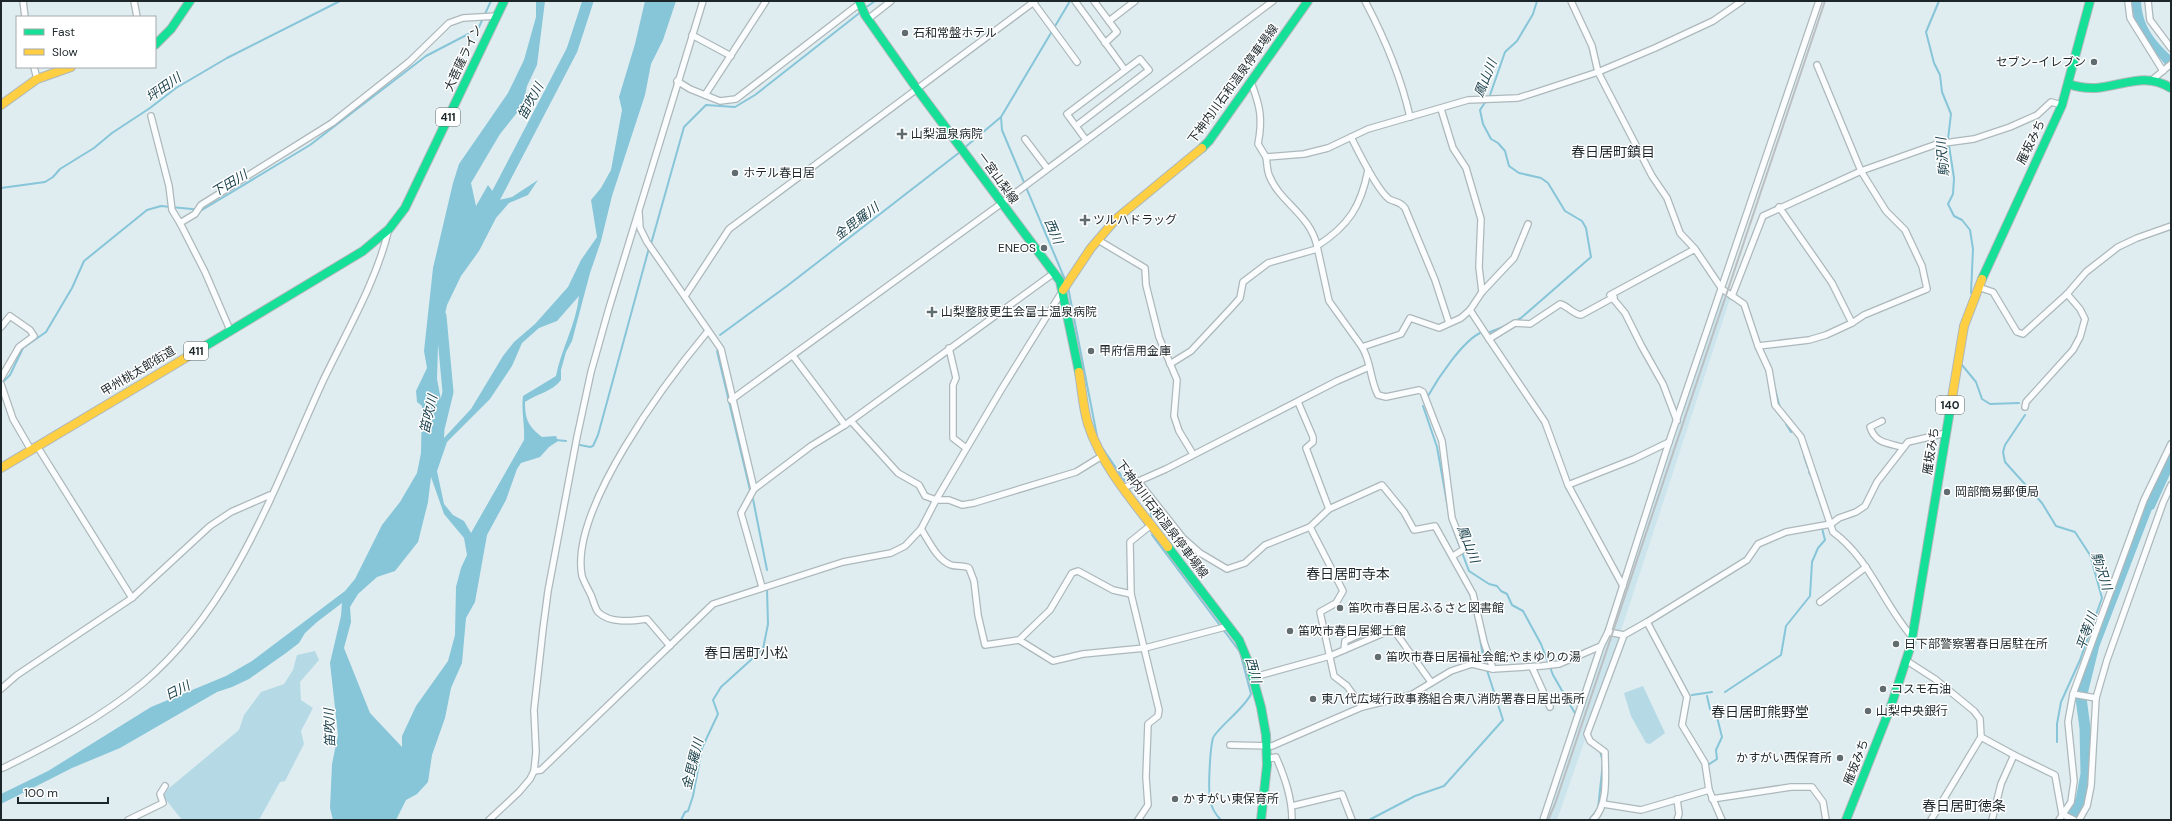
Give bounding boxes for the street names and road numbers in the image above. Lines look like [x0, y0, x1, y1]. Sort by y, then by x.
street label: 下神内川石和温泉停車場線 [1184, 21, 1282, 147]
street label: 大菩薩ライン [441, 22, 485, 94]
road number: 411 [436, 108, 460, 126]
street label: 雁坂みち [2013, 117, 2049, 167]
street label: 一宮山梨線 [974, 149, 1022, 207]
road number: 411 [184, 342, 208, 360]
street label: 甲州桃太郎街道 [98, 343, 178, 399]
road number: 140 [1936, 396, 1964, 414]
street label: 雁坂みち [1919, 426, 1943, 476]
street label: 下神内川石和温泉停車場線 [1112, 457, 1212, 581]
street label: 雁坂みち [1840, 737, 1872, 787]

